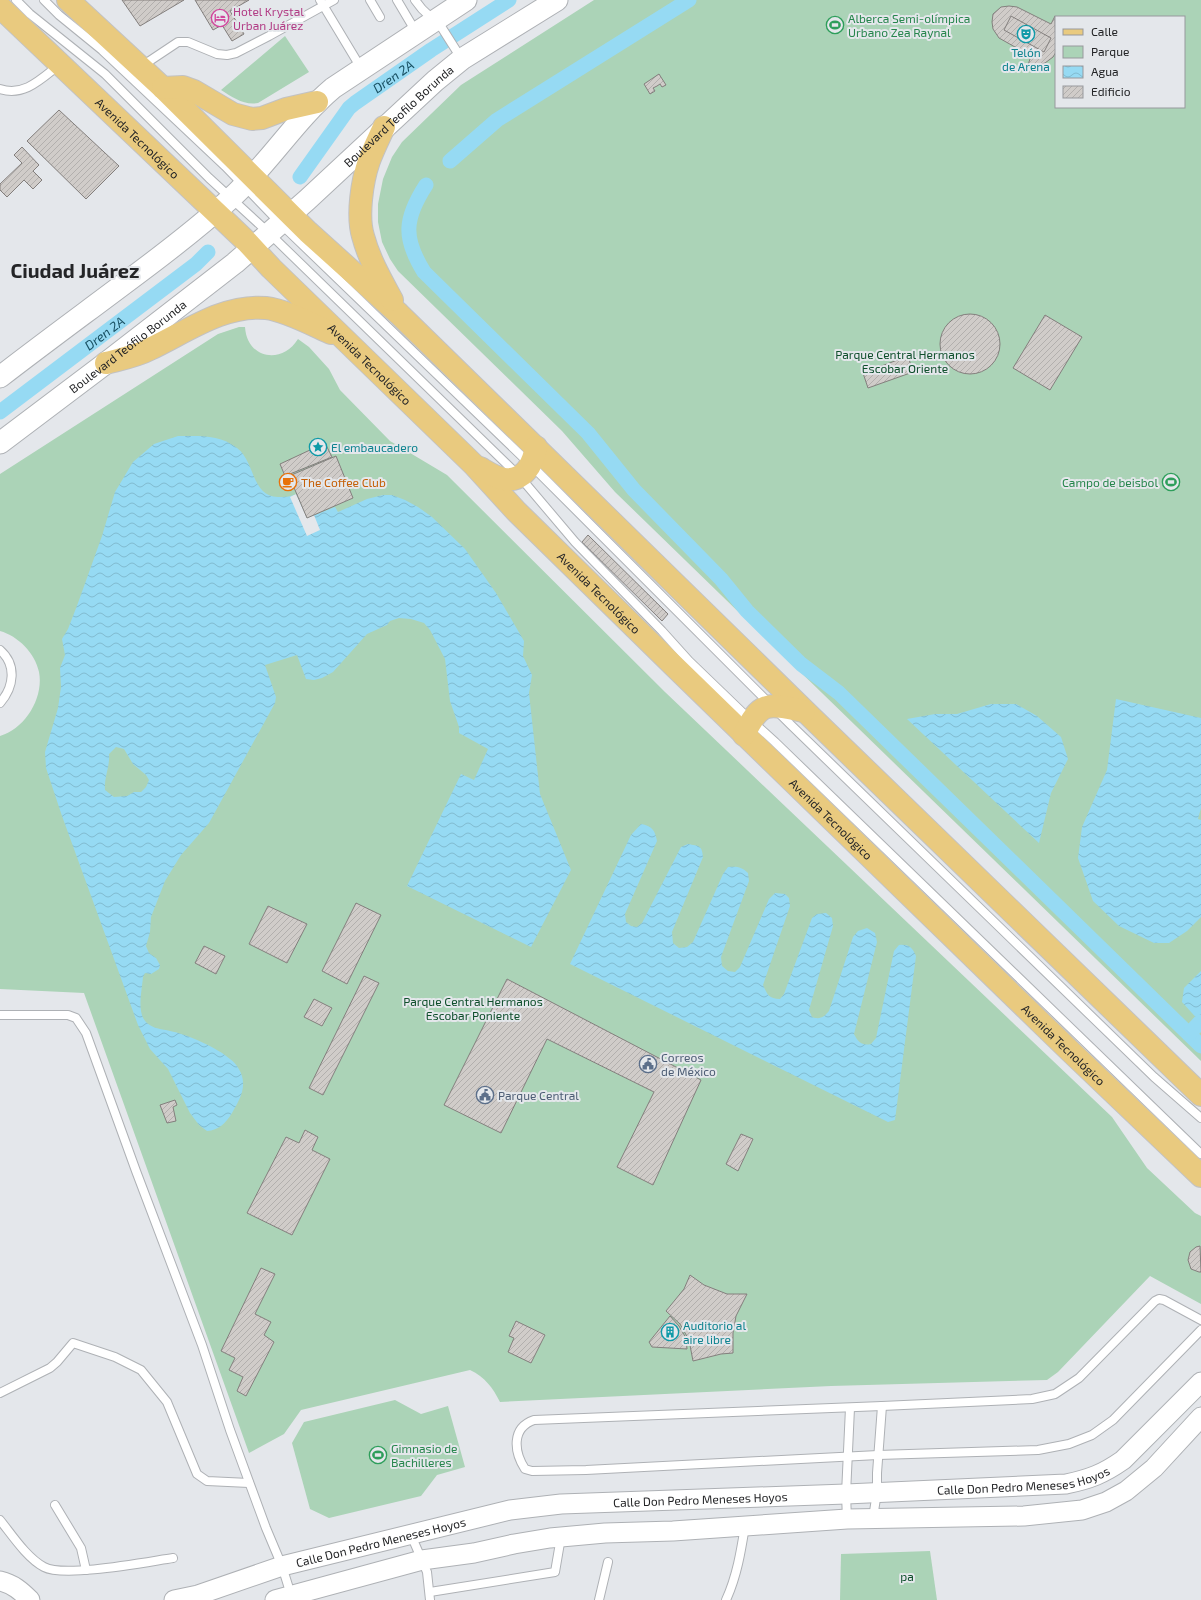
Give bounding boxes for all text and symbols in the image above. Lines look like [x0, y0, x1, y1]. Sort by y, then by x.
place label: Hotel Krystal Urban Juárez [233, 4, 304, 32]
hotel icon: Hotel Krystal Urban Juárez [210, 8, 230, 28]
place label: Alberca Semi-olímpica Urbano Zea Raynal [848, 11, 970, 39]
sports icon: Alberca Semi-olímpica Urbano Zea Raynal [825, 15, 845, 35]
legend [1055, 16, 1185, 108]
theatre icon: Telón de Arena [1016, 24, 1036, 44]
text: Calle [1091, 24, 1118, 38]
text: Parque [1091, 44, 1129, 58]
place label: Telón de Arena [1002, 45, 1050, 73]
water label: Dren 2A [370, 57, 417, 96]
street label: Boulevard Teofilo Borunda [341, 62, 456, 169]
text: Agua [1091, 64, 1119, 78]
text: Edificio [1091, 84, 1131, 98]
street label: Avenida Tecnológico [93, 95, 183, 181]
district label: Ciudad Juárez [10, 258, 140, 282]
street label: Boulevard Teófilo Borunda [66, 297, 189, 395]
water label: Dren 2A [81, 313, 128, 353]
street label: Avenida Tecnológico [325, 320, 414, 407]
park label: Parque Central Hermanos Escobar Oriente [835, 347, 975, 375]
place icon: El embaucadero [308, 437, 328, 457]
place label: El embaucadero [331, 440, 418, 454]
cafe icon: The Coffee Club [278, 472, 298, 492]
sports icon: Campo de beisbol [1161, 472, 1181, 492]
place label: The Coffee Club [301, 475, 386, 489]
place label: Campo de beisbol [1062, 475, 1158, 489]
street label: Avenida Tecnológico [555, 549, 644, 636]
street label: Avenida Tecnológico [787, 775, 876, 862]
park label: Parque Central Hermanos Escobar Poniente [403, 994, 543, 1022]
street label: Avenida Tecnológico [1019, 1001, 1108, 1088]
place label: Correos de México [661, 1050, 716, 1078]
public building icon: Correos de México [638, 1054, 658, 1074]
public building icon: Parque Central [475, 1085, 495, 1105]
place label: Parque Central [498, 1088, 579, 1102]
place label: Auditorio al aire libre [683, 1318, 746, 1346]
building icon: Auditorio al aire libre [660, 1322, 680, 1342]
place label: Gimnasio de Bachilleres [391, 1441, 457, 1469]
sports icon: Gimnasio de Bachilleres [368, 1445, 388, 1465]
street label: Calle Don Pedro Meneses Hoyos [937, 1463, 1112, 1497]
street label: Calle Don Pedro Meneses Hoyos [613, 1489, 788, 1509]
street label: Calle Don Pedro Meneses Hoyos [294, 1514, 467, 1569]
park label: pa [900, 1569, 914, 1583]

